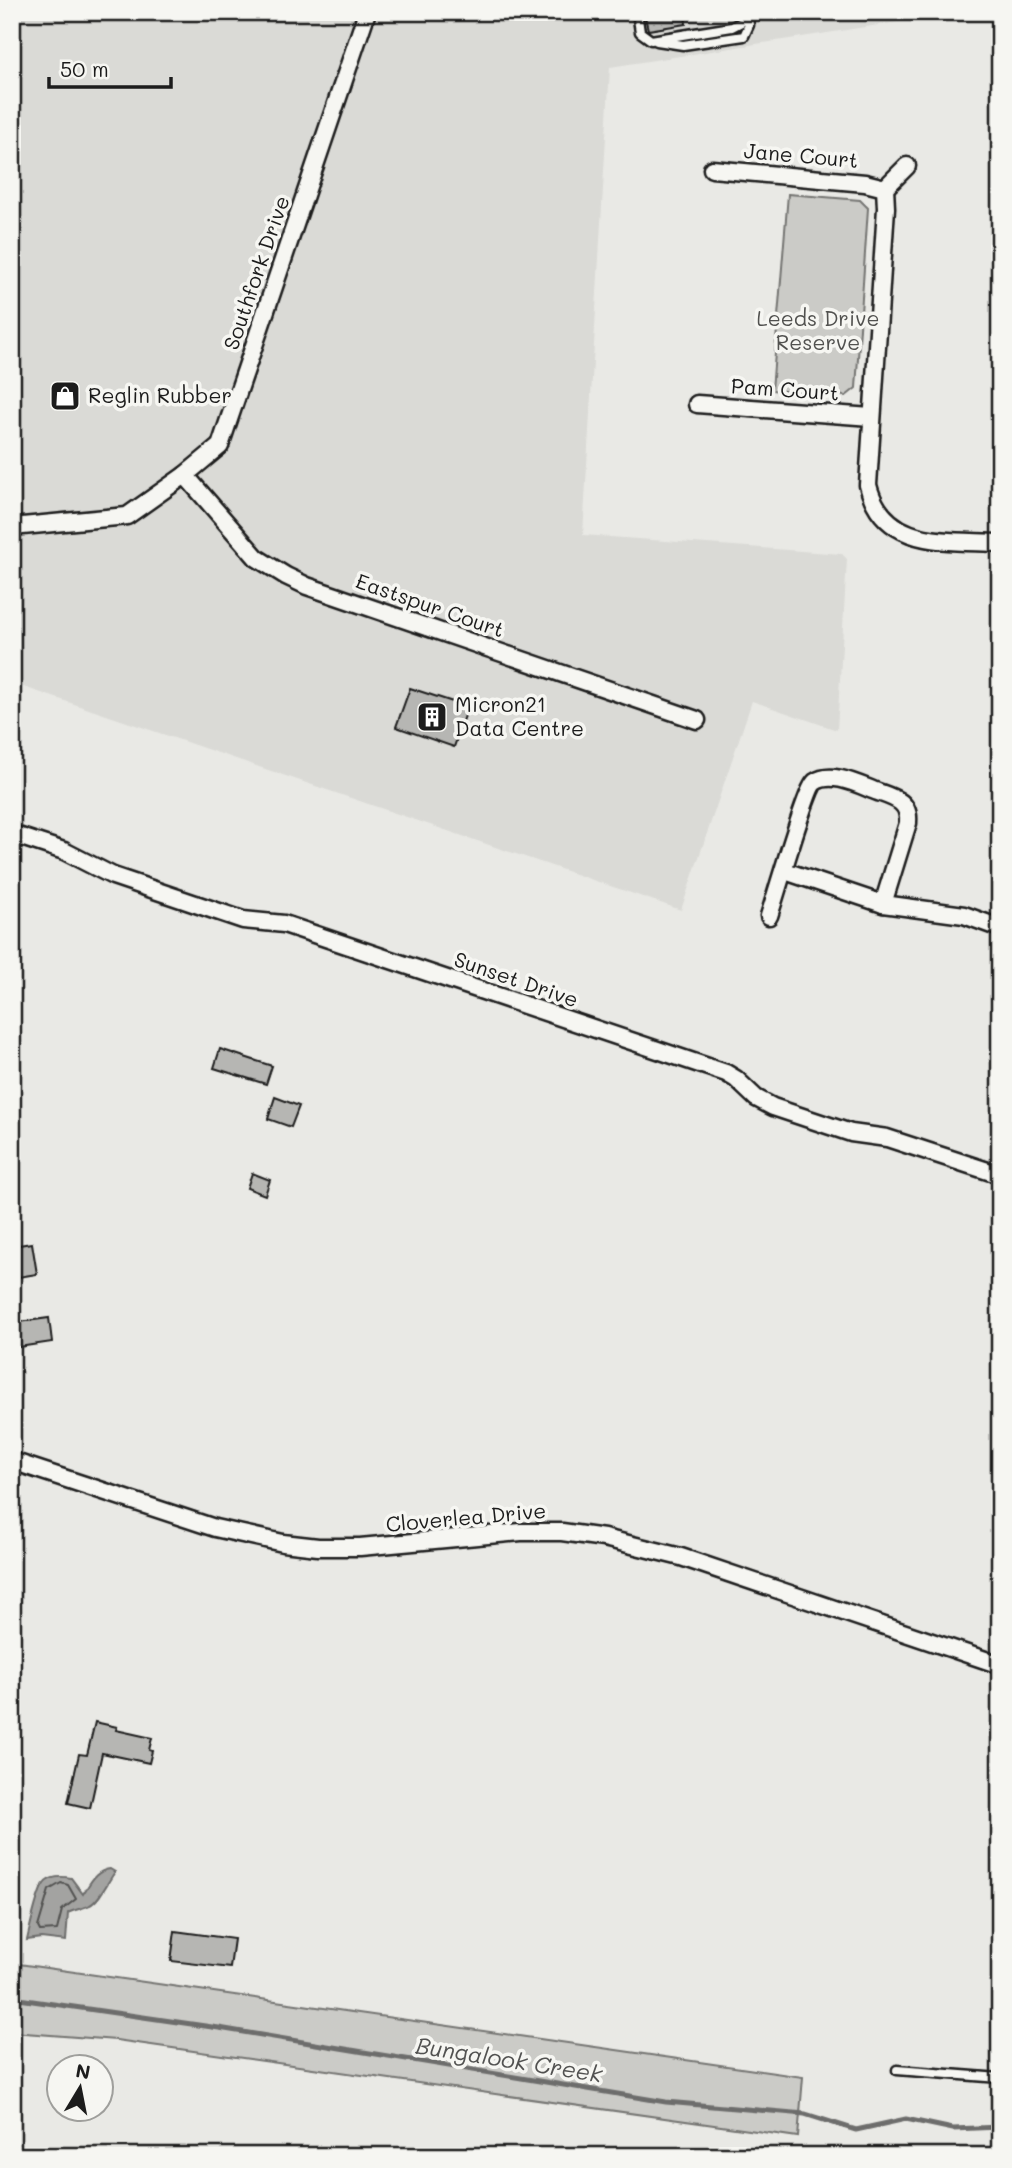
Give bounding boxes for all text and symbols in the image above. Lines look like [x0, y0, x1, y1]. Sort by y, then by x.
scale bar [49, 46, 172, 90]
text: 50 m [60, 55, 109, 82]
street label: Jane Court [743, 136, 859, 173]
street label: Southfork Drive [217, 192, 295, 353]
park label: Leeds Drive Reserve [757, 304, 879, 355]
street label: Pam Court [730, 371, 840, 406]
shop icon: Reglin Rubber [48, 379, 82, 413]
place label: Reglin Rubber [88, 381, 232, 408]
street label: Eastspur Court [353, 567, 508, 643]
place label: Micron21 Data Centre [455, 690, 584, 741]
building icon: Micron21 Data Centre [415, 700, 449, 734]
street label: Sunset Drive [451, 945, 582, 1012]
street label: Cloverlea Drive [385, 1496, 547, 1537]
water label: Bungalook Creek [414, 2029, 605, 2089]
north arrow [46, 2052, 116, 2122]
text: N [74, 2057, 92, 2084]

